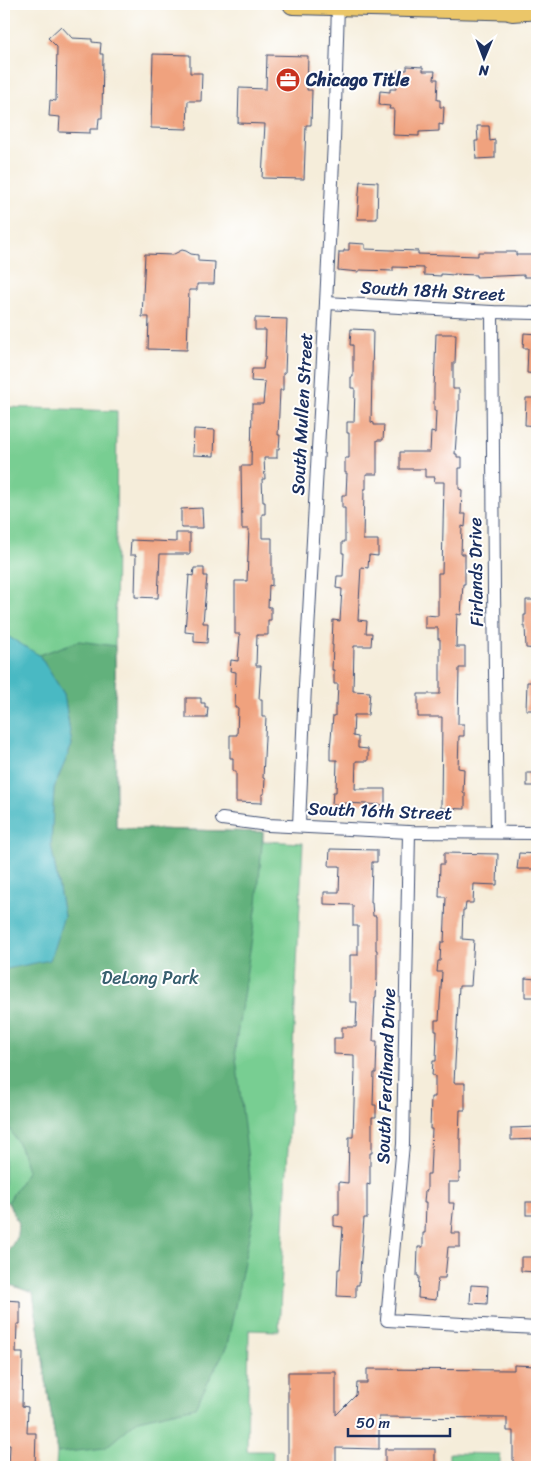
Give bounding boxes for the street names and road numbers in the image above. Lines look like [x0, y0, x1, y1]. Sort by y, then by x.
street label: South 18th Street [360, 271, 506, 311]
street label: South Mullen Street [282, 332, 322, 496]
street label: Firlands Drive [459, 517, 493, 627]
street label: South 16th Street [307, 792, 453, 830]
street label: South Ferdinand Drive [367, 988, 405, 1164]

